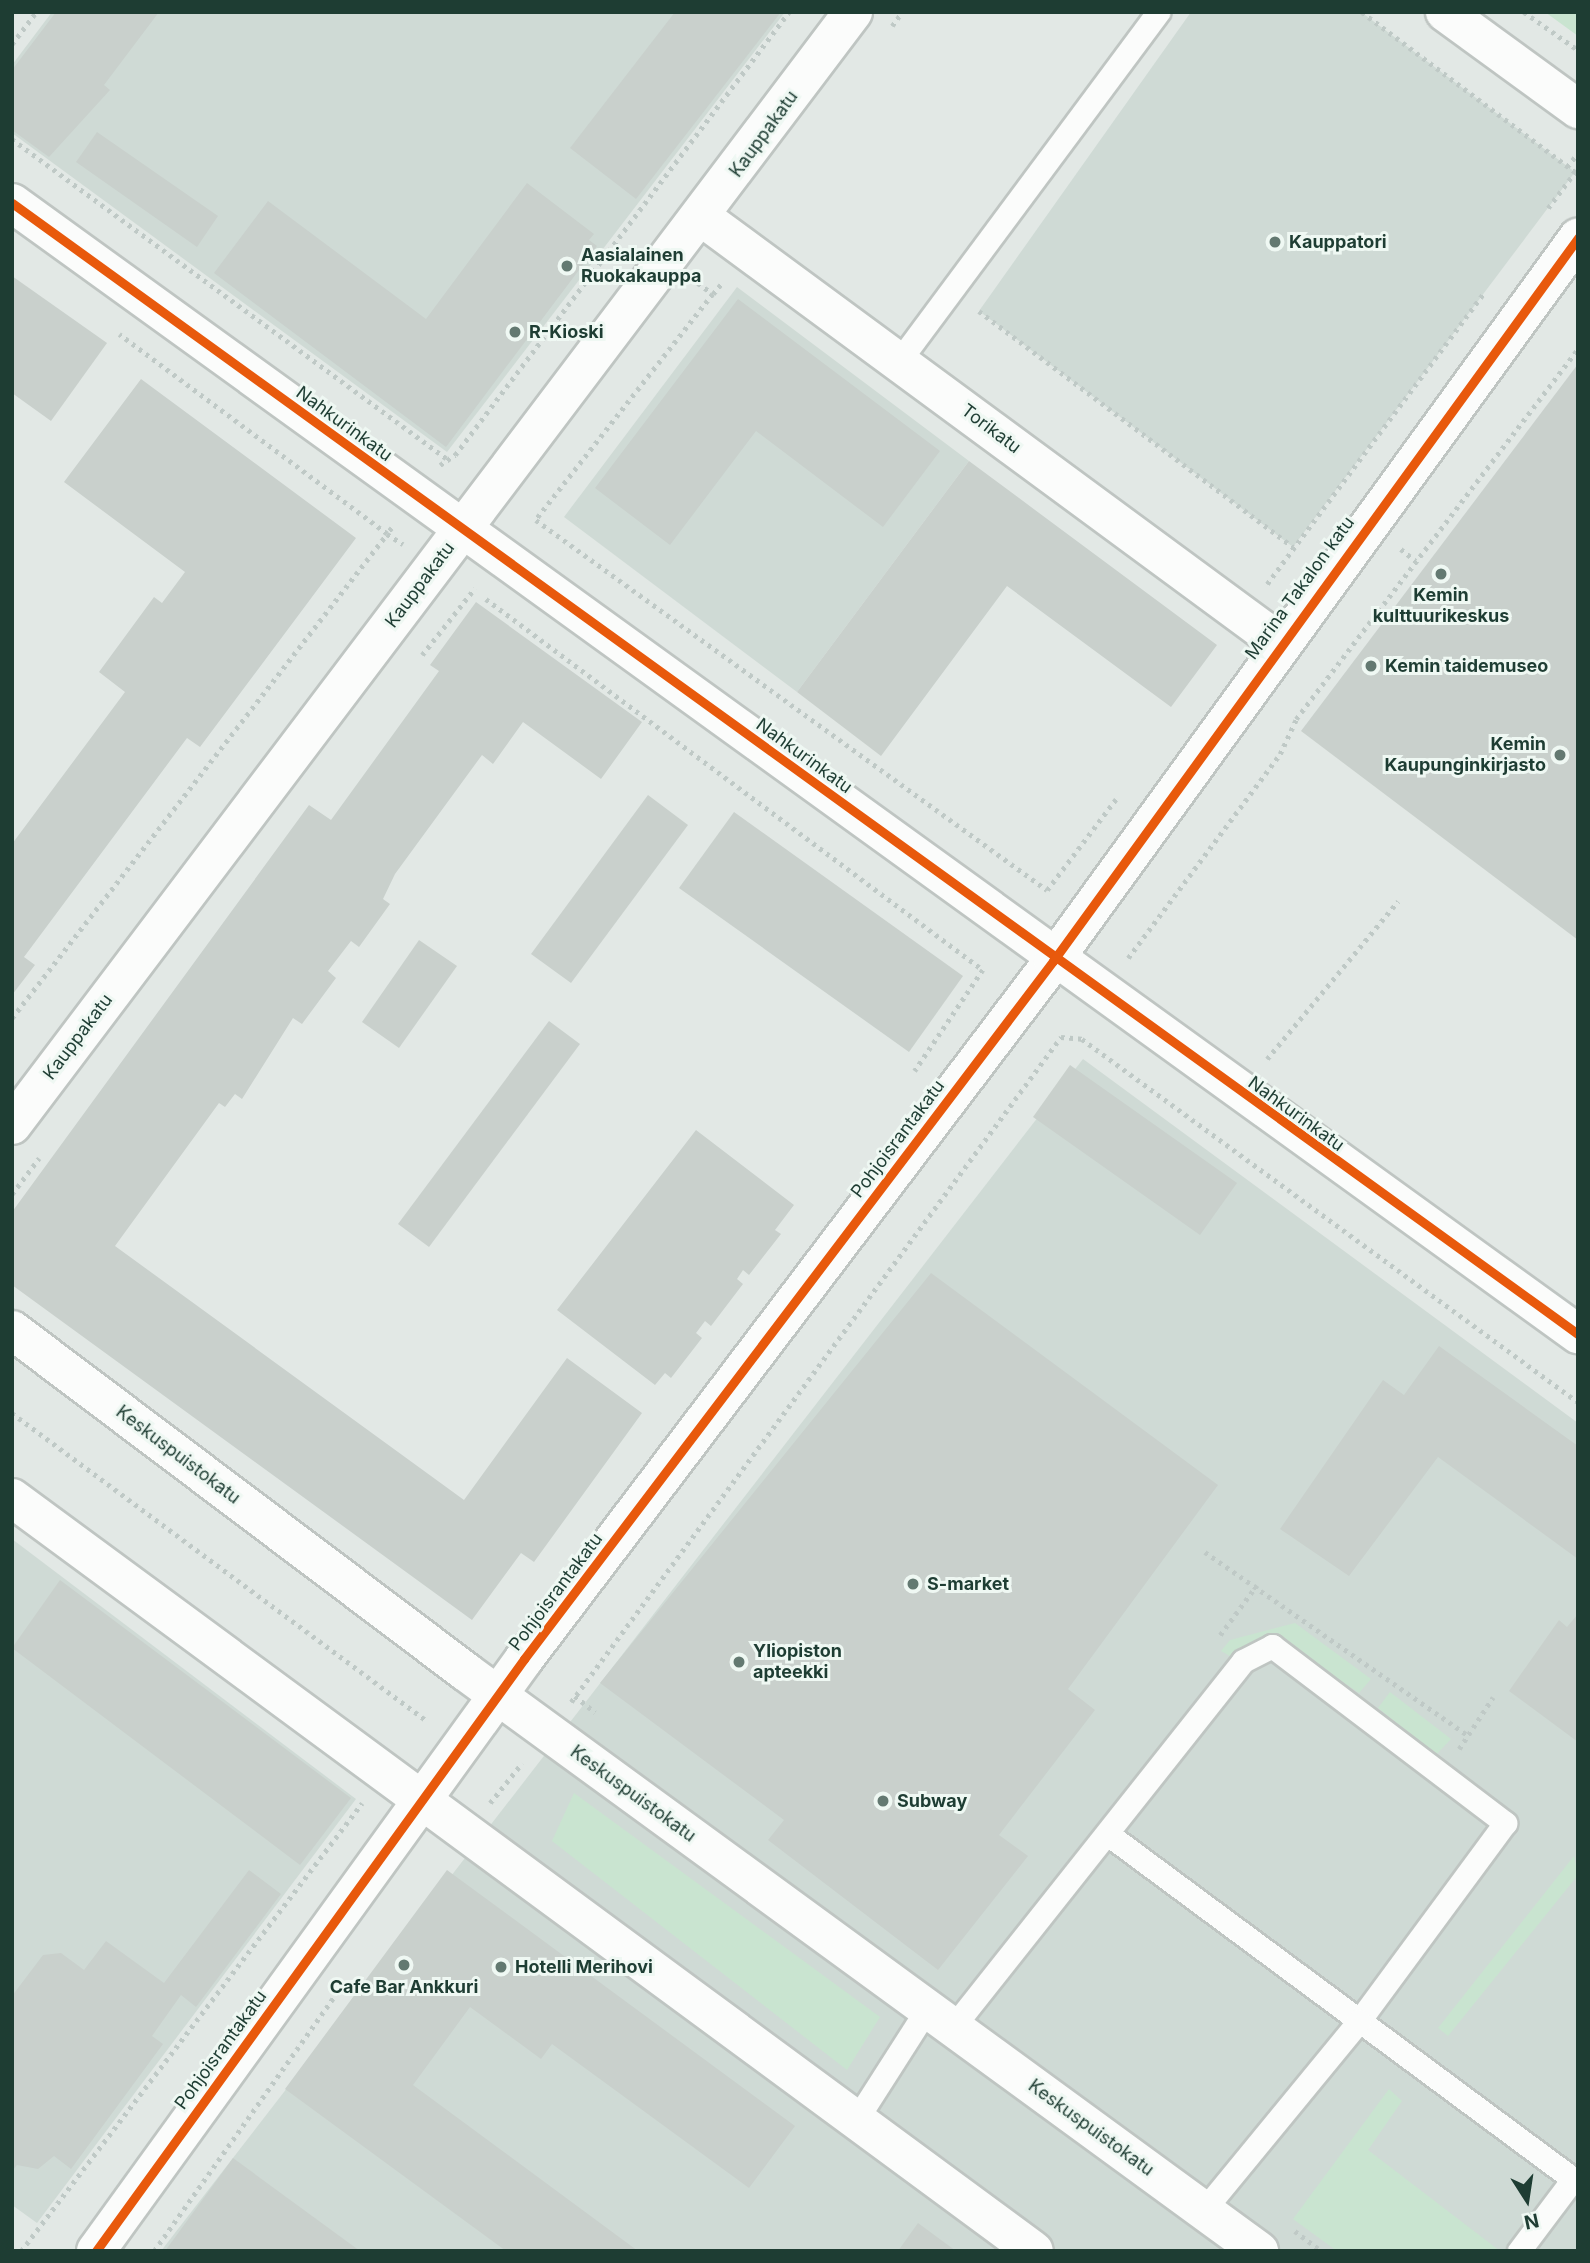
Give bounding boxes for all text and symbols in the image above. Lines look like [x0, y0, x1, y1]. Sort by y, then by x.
street label: Kauppakatu [725, 87, 803, 181]
place label: Kauppatori [1289, 231, 1387, 253]
marker: Kauppatori [1267, 234, 1283, 250]
place label: Aasialainen Ruokakauppa [581, 245, 701, 288]
marker: Aasialainen Ruokakauppa [559, 258, 575, 274]
place label: R-Kioski [529, 321, 604, 343]
marker: R-Kioski [507, 324, 523, 340]
street label: Nahkurinkatu [292, 382, 396, 466]
street label: Torikatu [957, 400, 1025, 458]
street label: Marina Takalon katu [1241, 512, 1359, 664]
street label: Kauppakatu [381, 538, 459, 632]
marker: Kemin kulttuurikeskus [1433, 566, 1449, 582]
place label: Kemin kulttuurikeskus [1373, 585, 1509, 628]
place label: Kemin taidemuseo [1385, 655, 1548, 677]
marker: Kemin taidemuseo [1363, 658, 1379, 674]
street label: Nahkurinkatu [752, 714, 856, 798]
place label: Kemin Kaupunginkirjasto [1384, 734, 1546, 776]
marker: Kemin Kaupunginkirjasto [1552, 747, 1568, 763]
street label: Kauppakatu [39, 990, 117, 1084]
street label: Nahkurinkatu [1244, 1072, 1348, 1156]
street label: Pohjoisrantakatu [847, 1076, 949, 1202]
street label: Keskuspuistokatu [112, 1401, 244, 1509]
street label: Pohjoisrantakatu [505, 1529, 607, 1655]
place label: S-market [927, 1573, 1009, 1595]
marker: S-market [905, 1576, 921, 1592]
place label: Yliopiston apteekki [753, 1641, 842, 1684]
marker: Yliopiston apteekki [731, 1654, 747, 1670]
street label: Keskuspuistokatu [566, 1741, 700, 1847]
place label: Subway [897, 1790, 967, 1812]
marker: Subway [875, 1793, 891, 1809]
place label: Hotelli Merihovi [515, 1956, 653, 1978]
marker: Cafe Bar Ankkuri [396, 1957, 412, 1973]
marker: Hotelli Merihovi [493, 1959, 509, 1975]
place label: Cafe Bar Ankkuri [330, 1976, 478, 1998]
street label: Pohjoisrantakatu [171, 1986, 271, 2114]
street label: Keskuspuistokatu [1024, 2075, 1158, 2181]
north arrow [1492, 2165, 1562, 2235]
text: N [1522, 2208, 1541, 2234]

